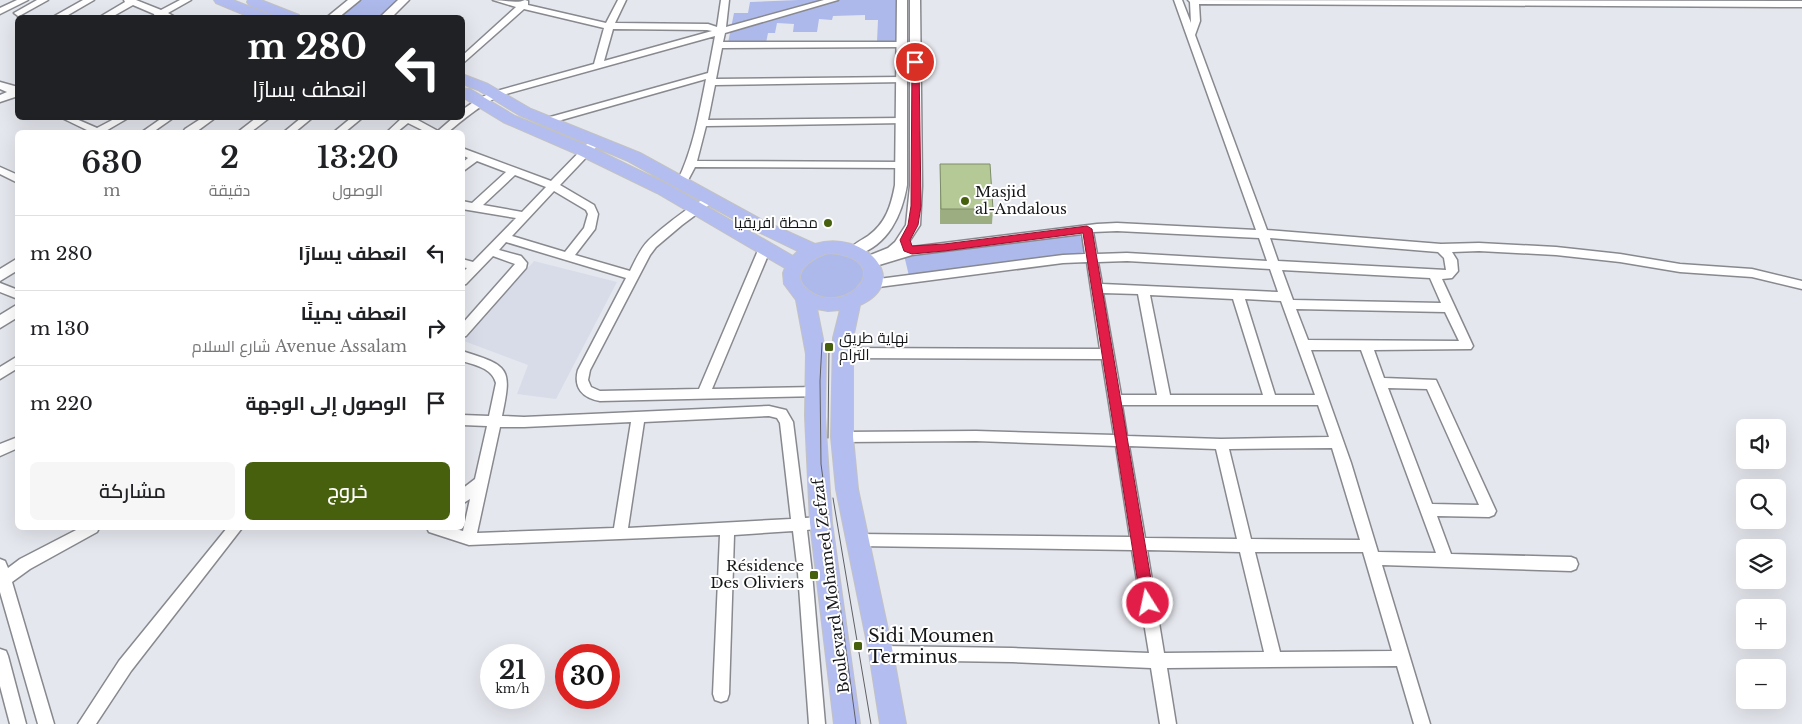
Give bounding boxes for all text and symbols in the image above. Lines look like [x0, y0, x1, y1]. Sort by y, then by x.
text: 280 m [248, 25, 367, 68]
icon: left [385, 35, 450, 100]
pin [894, 41, 936, 83]
icon: arrive [901, 48, 929, 76]
text: انعطف يسارًا [252, 76, 367, 103]
text: 2 [220, 139, 239, 176]
text: 13:20 [317, 139, 399, 176]
text: 630 [81, 144, 142, 181]
text: m [103, 180, 120, 200]
text: دقيقة [209, 180, 250, 200]
text: الوصول [332, 180, 383, 200]
place label: Masjid al-Andalous [975, 182, 1067, 218]
marker: Masjid al-Andalous [959, 195, 971, 207]
place label: محطة افريقيا [734, 213, 818, 232]
marker: محطة افريقيا [822, 217, 834, 229]
icon: left [422, 239, 450, 267]
text: 280 m [30, 242, 93, 265]
text: انعطف يسارًا [298, 242, 407, 265]
text: انعطف يمينًا [301, 302, 407, 325]
icon: right [422, 314, 450, 342]
text: 130 m [30, 317, 90, 340]
place label: نهاية طريق الترام [839, 328, 909, 365]
text: Avenue Assalam شارع السلام [192, 336, 407, 356]
marker: نهاية طريق الترام [823, 341, 835, 353]
icon: arrive [422, 389, 450, 417]
text: 220 m [30, 392, 93, 415]
text: الوصول إلى الوجهة [246, 392, 407, 415]
map controls [1736, 419, 1786, 709]
button: sound [1736, 419, 1786, 469]
button: مشاركة [30, 462, 235, 520]
button: خروج [245, 462, 450, 520]
street label: Boulevard Mohamed Zefzaf [808, 476, 853, 694]
button: search [1736, 479, 1786, 529]
button: layers [1736, 539, 1786, 589]
place label: Résidence Des Oliviers [710, 556, 804, 592]
marker: Résidence Des Oliviers [808, 569, 820, 581]
position arrow [1121, 576, 1173, 628]
button: + [1736, 599, 1786, 649]
place label: Sidi Moumen Terminus [868, 625, 994, 668]
marker: Sidi Moumen Terminus [852, 640, 864, 652]
speed limit sign: 30 [555, 644, 620, 709]
text: 21 [499, 655, 526, 686]
button: − [1736, 659, 1786, 709]
text: km/h [495, 681, 530, 696]

